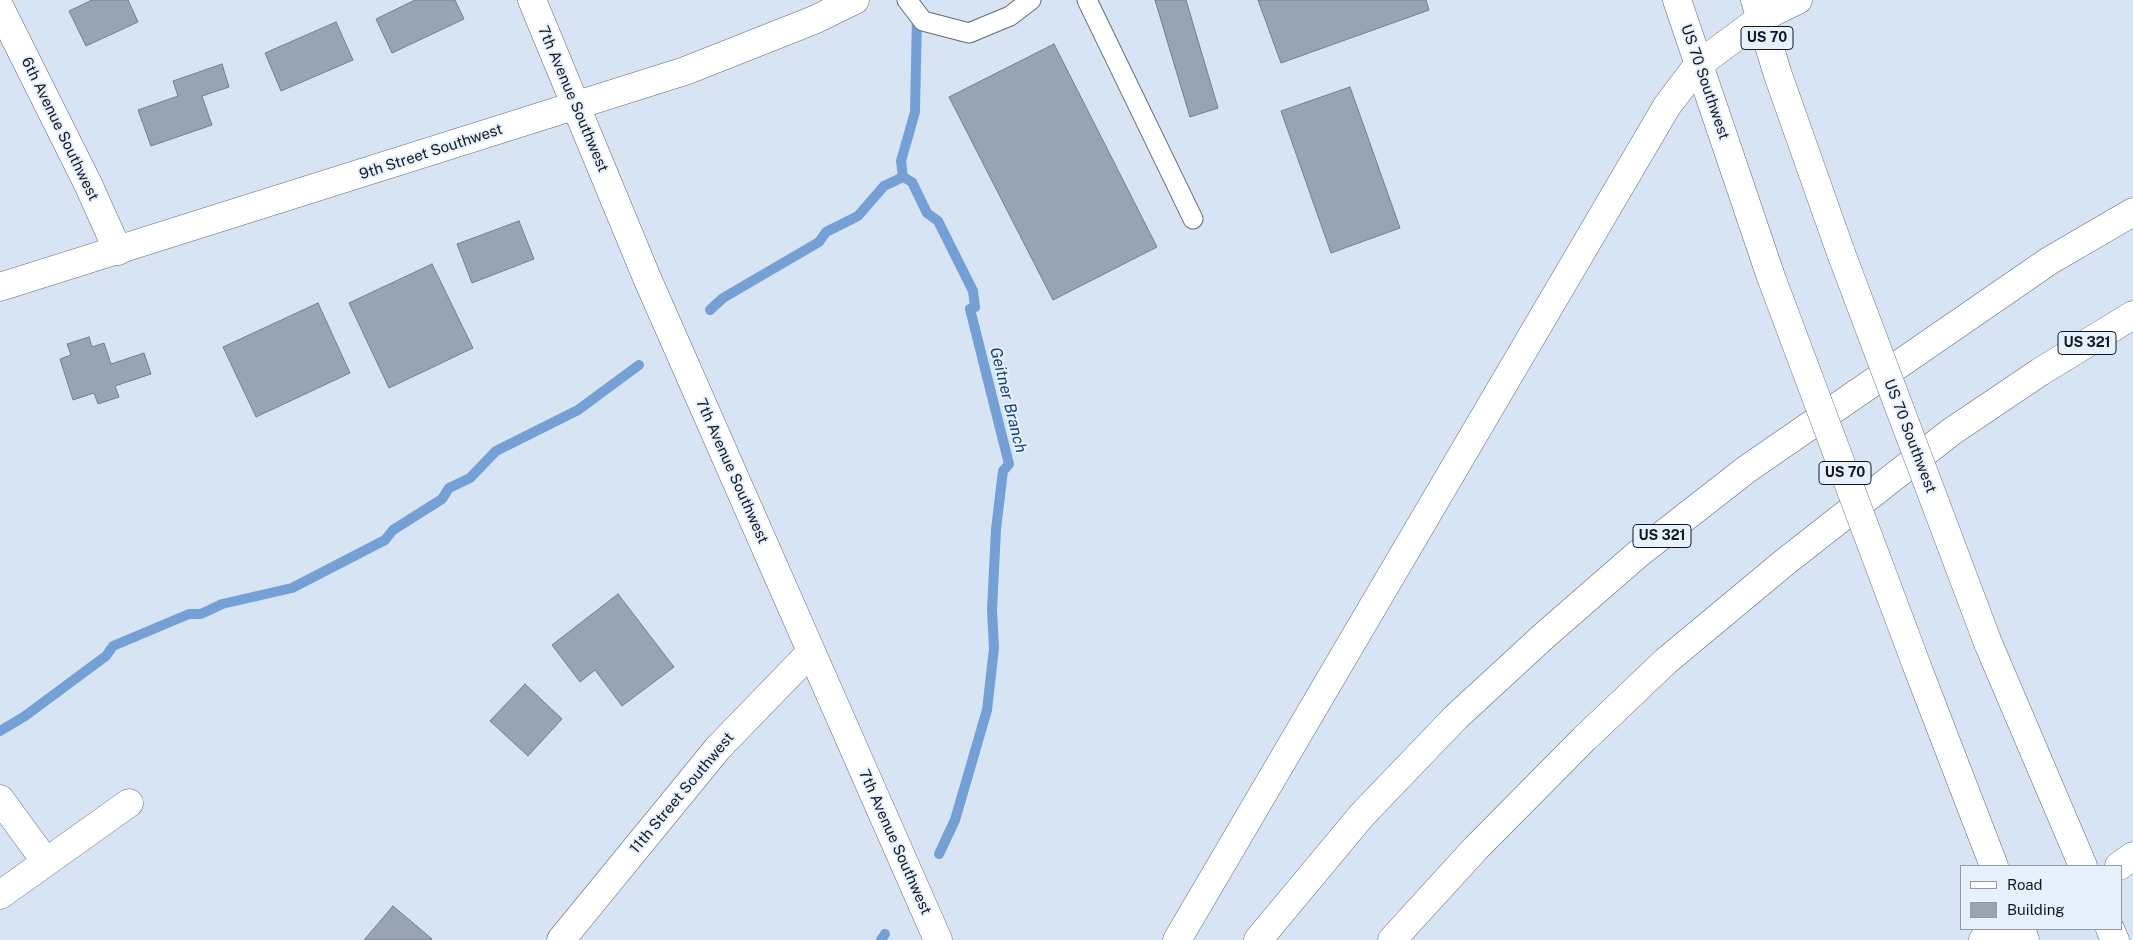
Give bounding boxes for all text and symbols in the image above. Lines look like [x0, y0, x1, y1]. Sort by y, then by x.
street label: US 70 Southwest [1677, 22, 1733, 142]
street label: 7th Avenue Southwest [534, 23, 612, 175]
road number: US 70 [1741, 26, 1793, 49]
street label: 6th Avenue Southwest [17, 54, 103, 204]
street label: 9th Street Southwest [357, 120, 505, 184]
road number: US 321 [2058, 332, 2116, 354]
water label: Geitner Branch [986, 345, 1030, 455]
street label: US 70 Southwest [1880, 377, 1940, 495]
street label: 7th Avenue Southwest [692, 396, 772, 546]
road number: US 70 [1819, 462, 1871, 484]
road number: US 321 [1633, 524, 1691, 548]
street label: 11th Street Southwest [626, 729, 738, 857]
street label: 7th Avenue Southwest [855, 767, 935, 917]
legend [1960, 865, 2123, 930]
text: Road [2007, 876, 2043, 893]
text: Building [2007, 901, 2065, 918]

